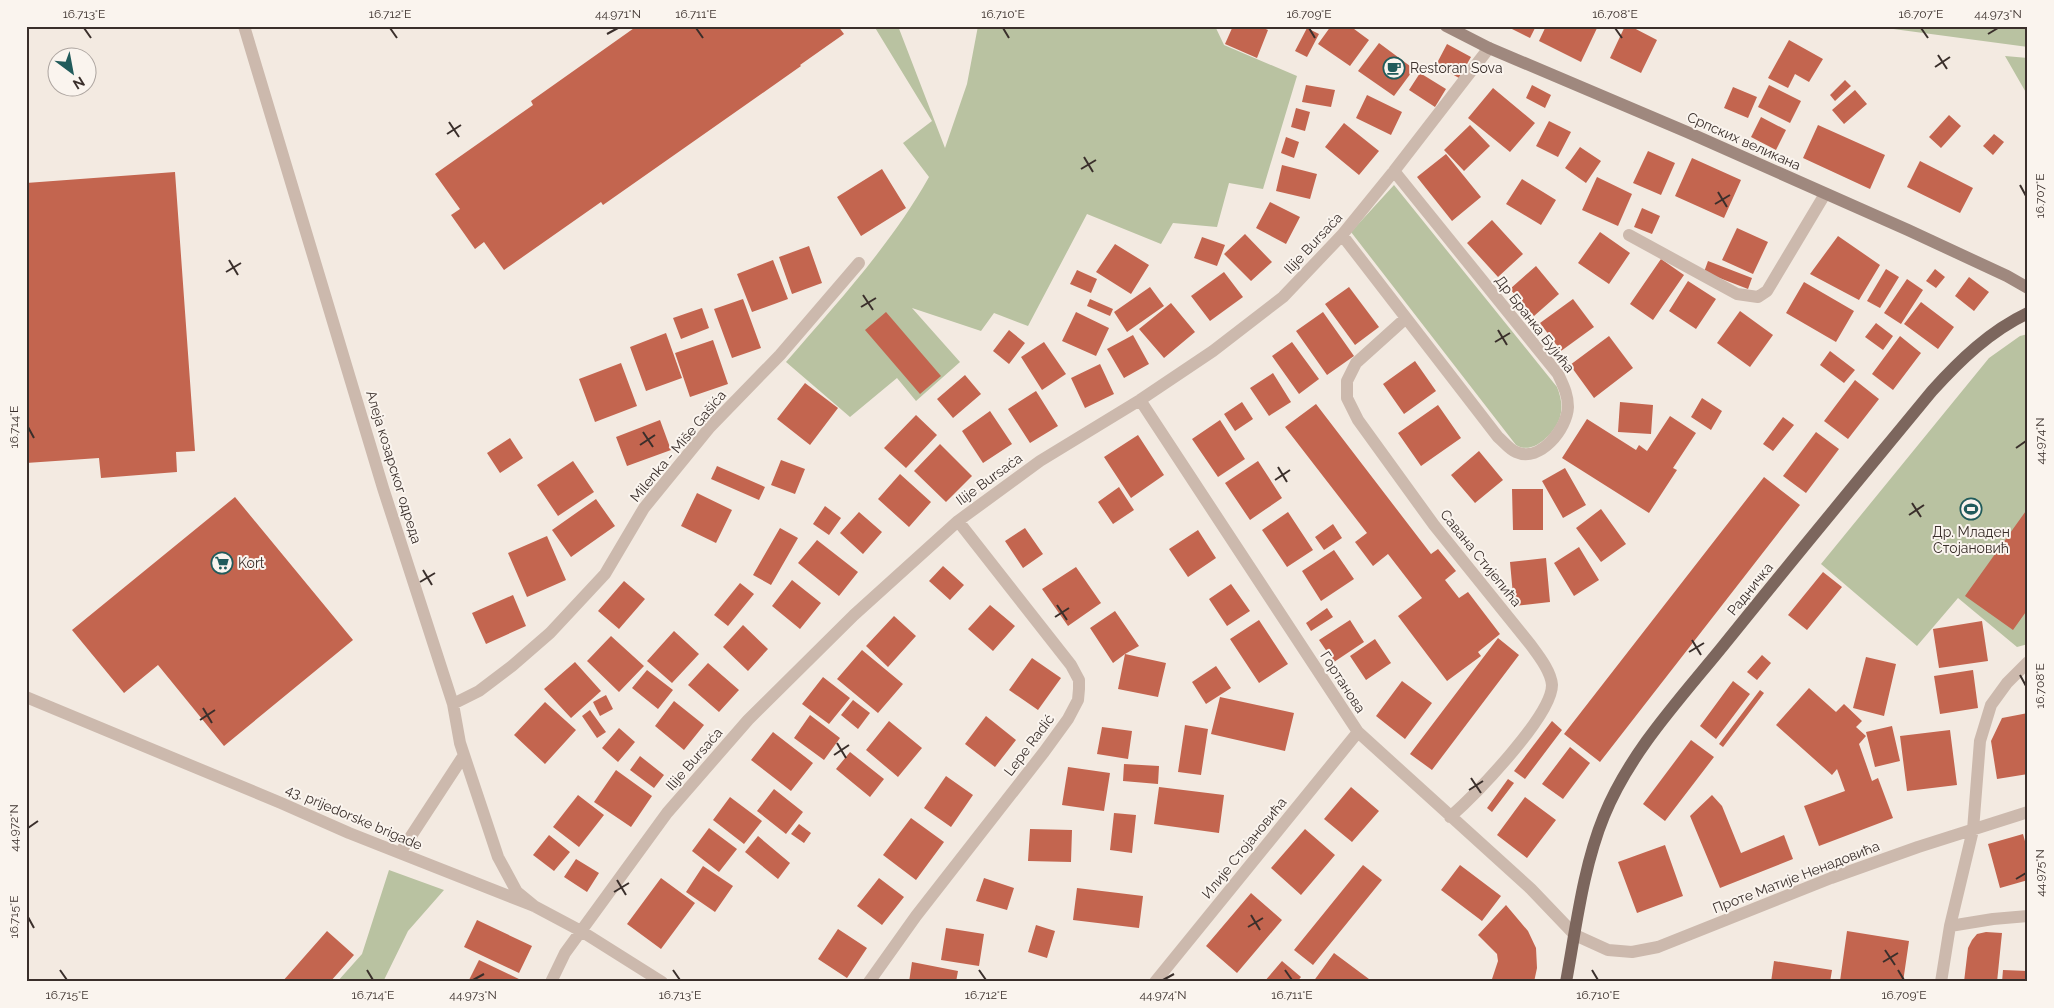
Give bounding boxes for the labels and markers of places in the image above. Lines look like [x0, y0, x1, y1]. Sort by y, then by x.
cafe icon: Restoran Sova [1382, 56, 1406, 80]
place label: Restoran Sova [1410, 60, 1503, 76]
sports icon: Др. Младен Стојановић [1959, 497, 1983, 521]
place label: Др. Младен Стојановић [1932, 524, 2010, 556]
supermarket icon: Kort [210, 551, 234, 575]
place label: Kort [238, 555, 265, 571]

